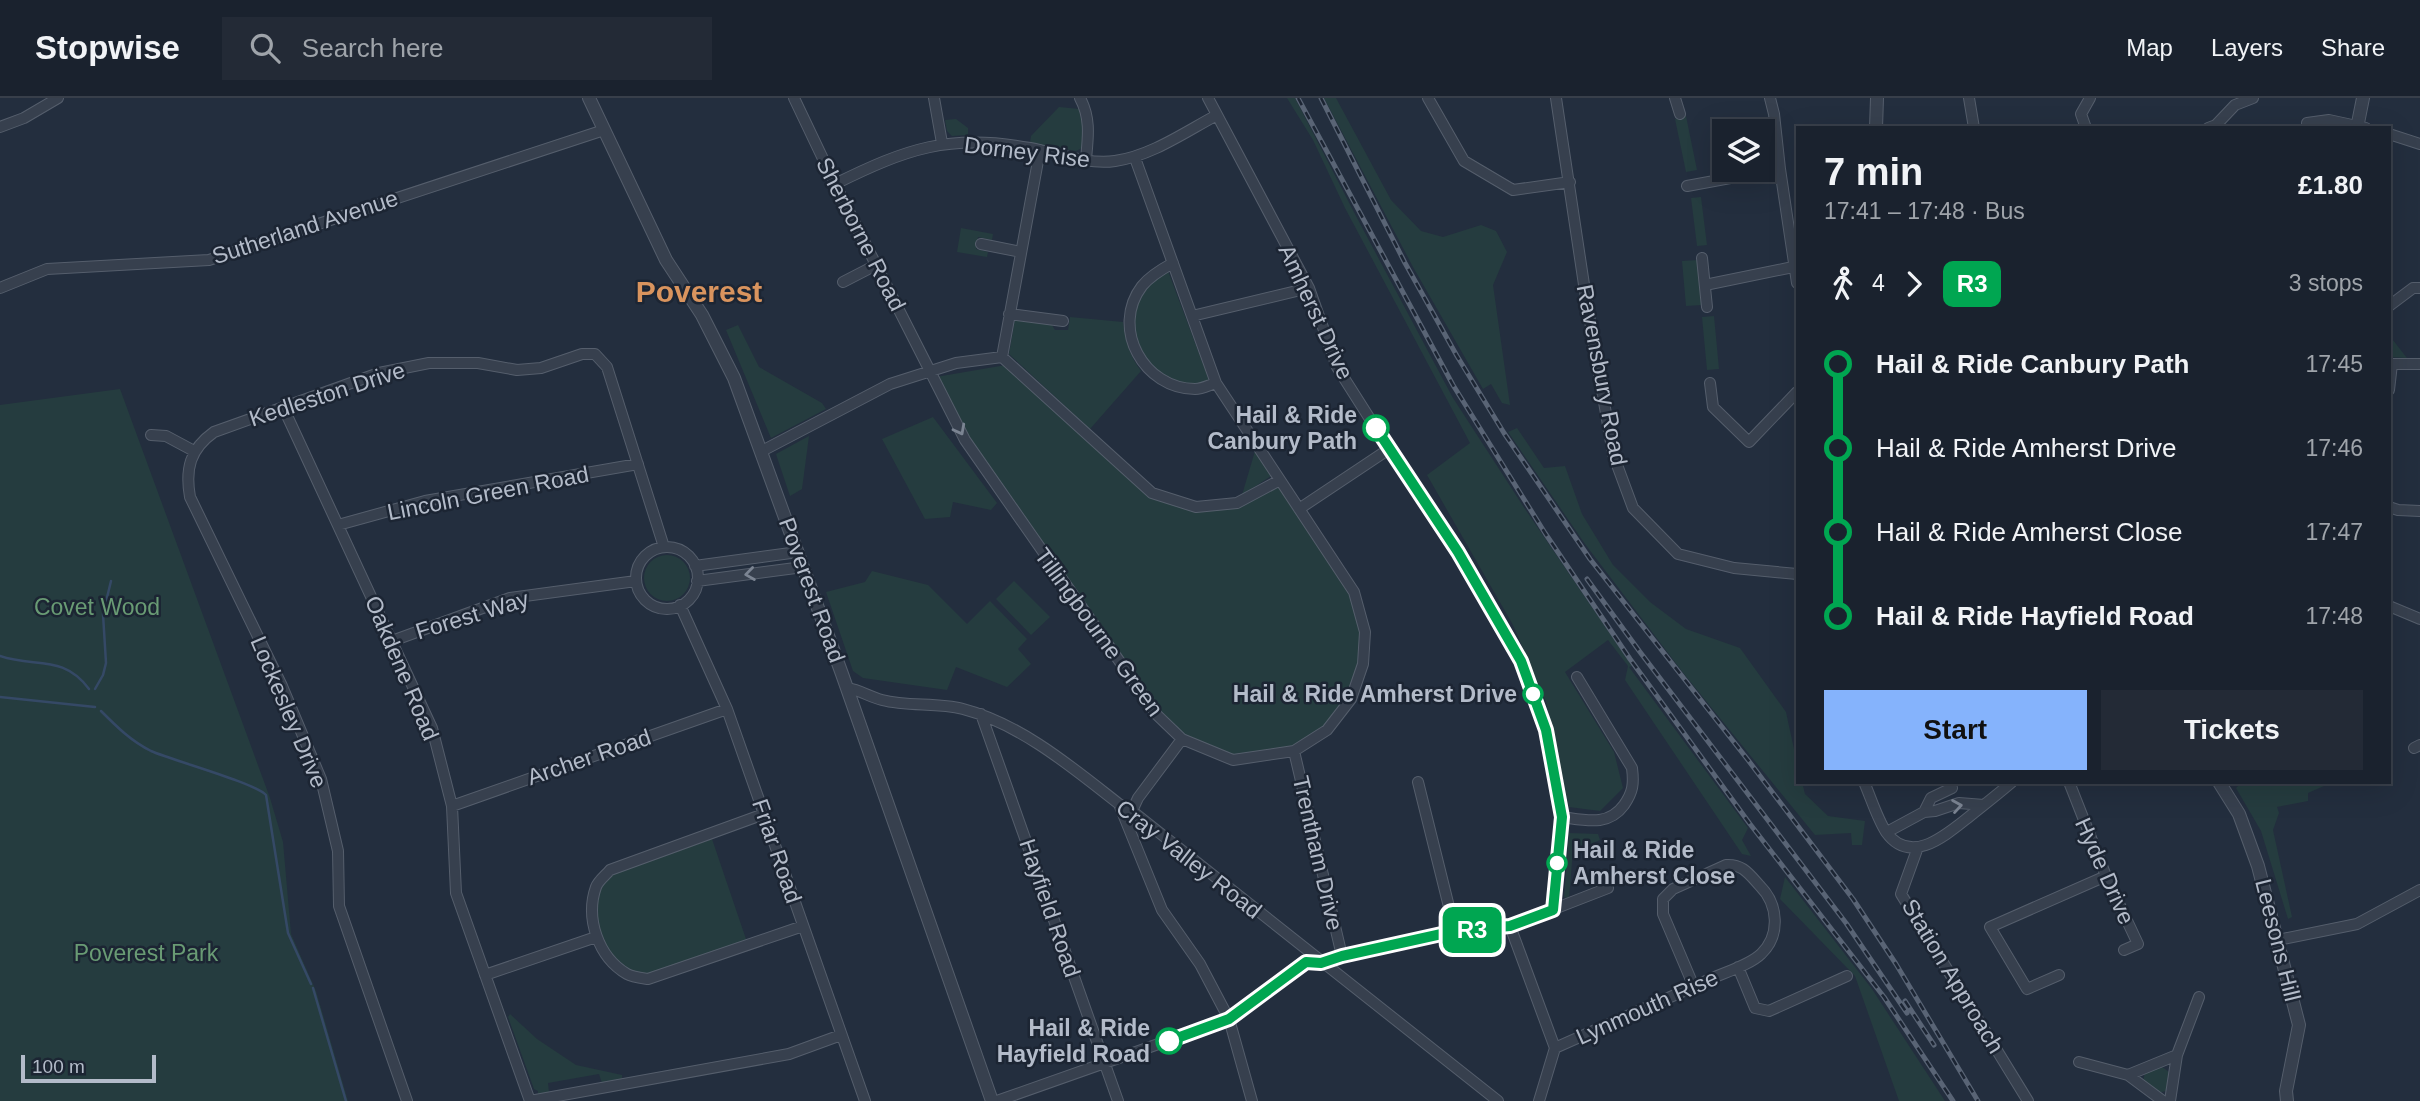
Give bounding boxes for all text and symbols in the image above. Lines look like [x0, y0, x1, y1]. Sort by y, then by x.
search box [222, 17, 712, 80]
text: Stopwise [35, 29, 180, 66]
icon: search [246, 29, 284, 67]
text: Search here [302, 33, 444, 63]
text: Map [2126, 34, 2173, 61]
text: Layers [2211, 34, 2283, 61]
text: Share [2321, 34, 2385, 61]
map controls [1712, 119, 1775, 182]
button: layers [1712, 119, 1775, 182]
street label: Dorney Rise [963, 131, 1091, 173]
text: 7 min [1824, 151, 1923, 193]
street label: Sherborne Road [811, 153, 911, 315]
text: £1.80 [2298, 170, 2363, 200]
street label: Sutherland Avenue [209, 185, 401, 269]
text: 17:41 – 17:48 · Bus [1824, 198, 2025, 224]
street label: Amherst Drive [1273, 240, 1359, 384]
icon: walk [1824, 265, 1862, 303]
icon: forward [1895, 265, 1933, 303]
text: 4 [1872, 270, 1885, 296]
text: R3 [1957, 270, 1987, 297]
text: 3 stops [2289, 270, 2363, 296]
district label: Poverest [636, 275, 762, 308]
street label: Ravensbury Road [1572, 282, 1632, 468]
text: Hail & Ride Canbury Path [1876, 349, 2190, 379]
text: 17:45 [2305, 351, 2363, 377]
street label: Kedleston Drive [246, 357, 408, 431]
place label: Hail & Ride Canbury Path [1207, 402, 1357, 454]
marker: Hail & Ride Canbury Path [1363, 415, 1389, 441]
one-way arrow [952, 423, 965, 436]
text: Hail & Ride Amherst Drive [1876, 433, 2177, 463]
text: 17:46 [2305, 435, 2363, 461]
street label: Lincoln Green Road [385, 461, 591, 525]
street label: Poverest Road [774, 514, 850, 666]
text: Hail & Ride Amherst Close [1876, 517, 2182, 547]
text: 17:47 [2305, 519, 2363, 545]
street label: Tillingbourne Green [1029, 543, 1169, 721]
one-way arrow [744, 566, 756, 581]
street label: Forest Way [412, 585, 532, 644]
street label: Oakdene Road [360, 592, 444, 744]
park label: Covet Wood [34, 594, 160, 620]
text: Hail & Ride Hayfield Road [1876, 601, 2194, 631]
text: 17:48 [2305, 603, 2363, 629]
street label: Lockesley Drive [245, 632, 333, 792]
place label: Hail & Ride Amherst Drive [1233, 681, 1517, 707]
marker: Hail & Ride Amherst Drive [1523, 684, 1543, 704]
button: Start [1824, 690, 2087, 770]
button: Tickets [2101, 690, 2363, 770]
street label: Archer Road [524, 724, 654, 790]
street label: Trentham Drive [1288, 773, 1348, 933]
street label: Cray Valley Road [1111, 794, 1267, 924]
street label: Friar Road [747, 795, 807, 907]
one-way arrow [1951, 799, 1963, 814]
street label: Hyde Drive [2070, 814, 2140, 928]
street label: Hayfield Road [1014, 835, 1086, 981]
place label: Hail & Ride Amherst Close [1573, 837, 1735, 889]
marker: Hail & Ride Amherst Close [1547, 853, 1567, 873]
street label: Leesons Hill [2250, 876, 2306, 1004]
street label: Station Approach [1897, 894, 2009, 1058]
line badge: R3 [1440, 907, 1504, 953]
text: R3 [1457, 916, 1487, 943]
park label: Poverest Park [74, 940, 219, 966]
street label: Lynmouth Rise [1572, 964, 1722, 1050]
place label: Hail & Ride Hayfield Road [997, 1015, 1150, 1067]
marker: Hail & Ride Hayfield Road [1156, 1028, 1182, 1054]
scale bar [21, 1052, 156, 1084]
text: 100 m [32, 1056, 85, 1077]

